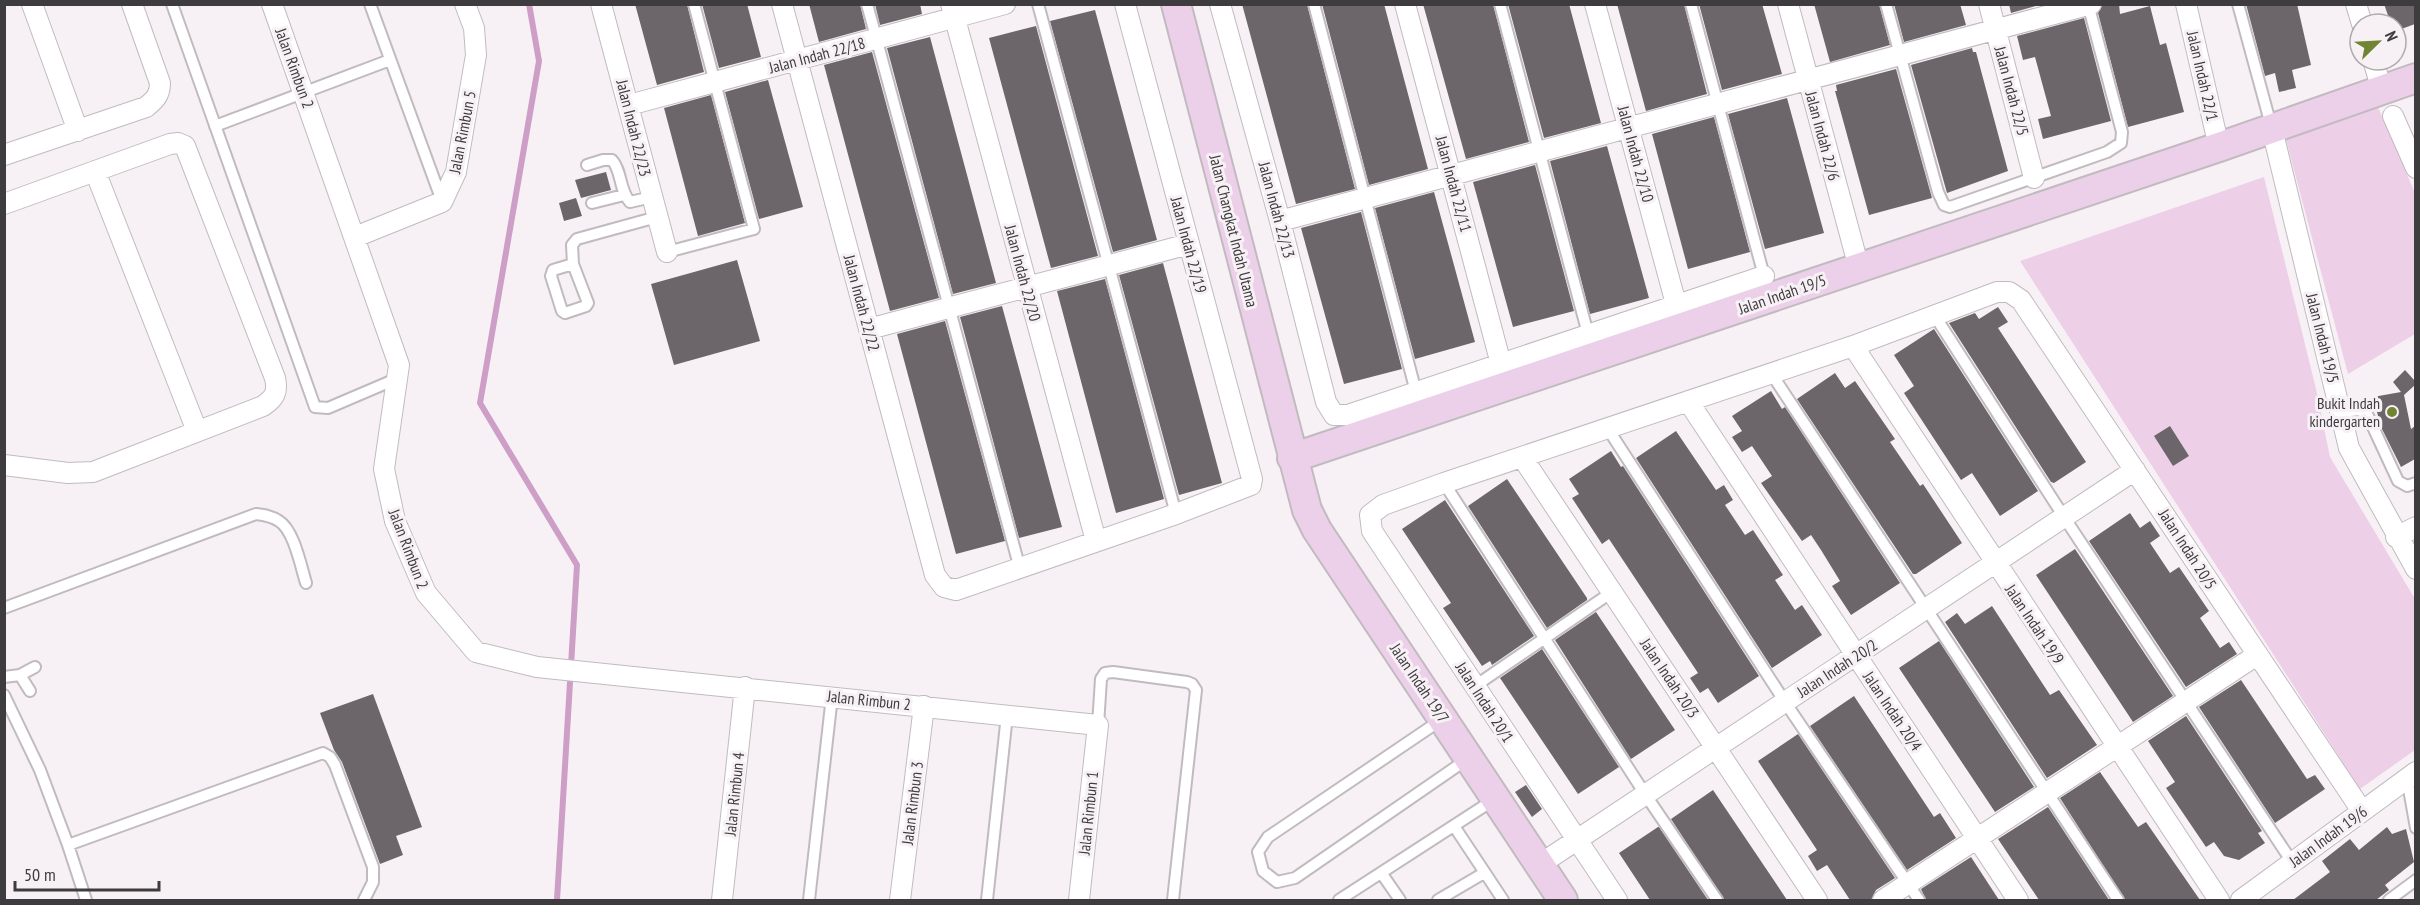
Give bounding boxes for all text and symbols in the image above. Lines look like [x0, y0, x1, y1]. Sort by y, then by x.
north arrow [2348, 12, 2408, 72]
street label: Jalan Rimbun 2 [271, 24, 319, 111]
street label: Jalan Indah 22/1 [2183, 28, 2223, 123]
text: N [2381, 28, 2403, 44]
street label: Jalan Indah 22/18 [766, 33, 867, 78]
street label: Jalan Indah 22/5 [1990, 43, 2034, 138]
street label: Jalan Indah 22/23 [612, 77, 656, 178]
street label: Jalan Indah 22/6 [1801, 88, 1845, 183]
street label: Jalan Rimbun 5 [444, 89, 480, 176]
street label: Jalan Indah 22/10 [1613, 103, 1658, 204]
street label: Jalan Indah 22/11 [1431, 133, 1476, 234]
street label: Jalan Changkat Indah Utama [1205, 152, 1263, 309]
street label: Jalan Indah 22/13 [1254, 159, 1299, 260]
street label: Jalan Indah 22/19 [1166, 194, 1211, 295]
street label: Jalan Indah 22/20 [1000, 222, 1045, 323]
street label: Jalan Indah 22/22 [839, 252, 884, 353]
street label: Jalan Indah 19/5 [1734, 270, 1829, 319]
street label: Jalan Indah 19/5 [2302, 290, 2344, 385]
place label: Bukit Indah kindergarten [2309, 393, 2380, 431]
marker: Bukit Indah kindergarten [2385, 405, 2399, 419]
street label: Jalan Indah 20/5 [2154, 504, 2221, 593]
street label: Jalan Rimbun 2 [384, 505, 433, 592]
street label: Jalan Indah 19/9 [2001, 580, 2069, 668]
street label: Jalan Indah 20/3 [1636, 634, 1704, 722]
street label: Jalan Indah 20/2 [1792, 635, 1881, 702]
street label: Jalan Indah 19/7 [1386, 639, 1454, 727]
street label: Jalan Indah 20/1 [1451, 657, 1518, 746]
street label: Jalan Indah 20/4 [1859, 667, 1927, 755]
street label: Jalan Rimbun 2 [825, 686, 912, 714]
street label: Jalan Rimbun 4 [720, 751, 748, 838]
street label: Jalan Rimbun 3 [897, 760, 927, 847]
street label: Jalan Rimbun 1 [1074, 770, 1102, 857]
street label: Jalan Indah 19/6 [2284, 801, 2371, 872]
scale bar [15, 854, 159, 892]
text: 50 m [24, 863, 56, 886]

